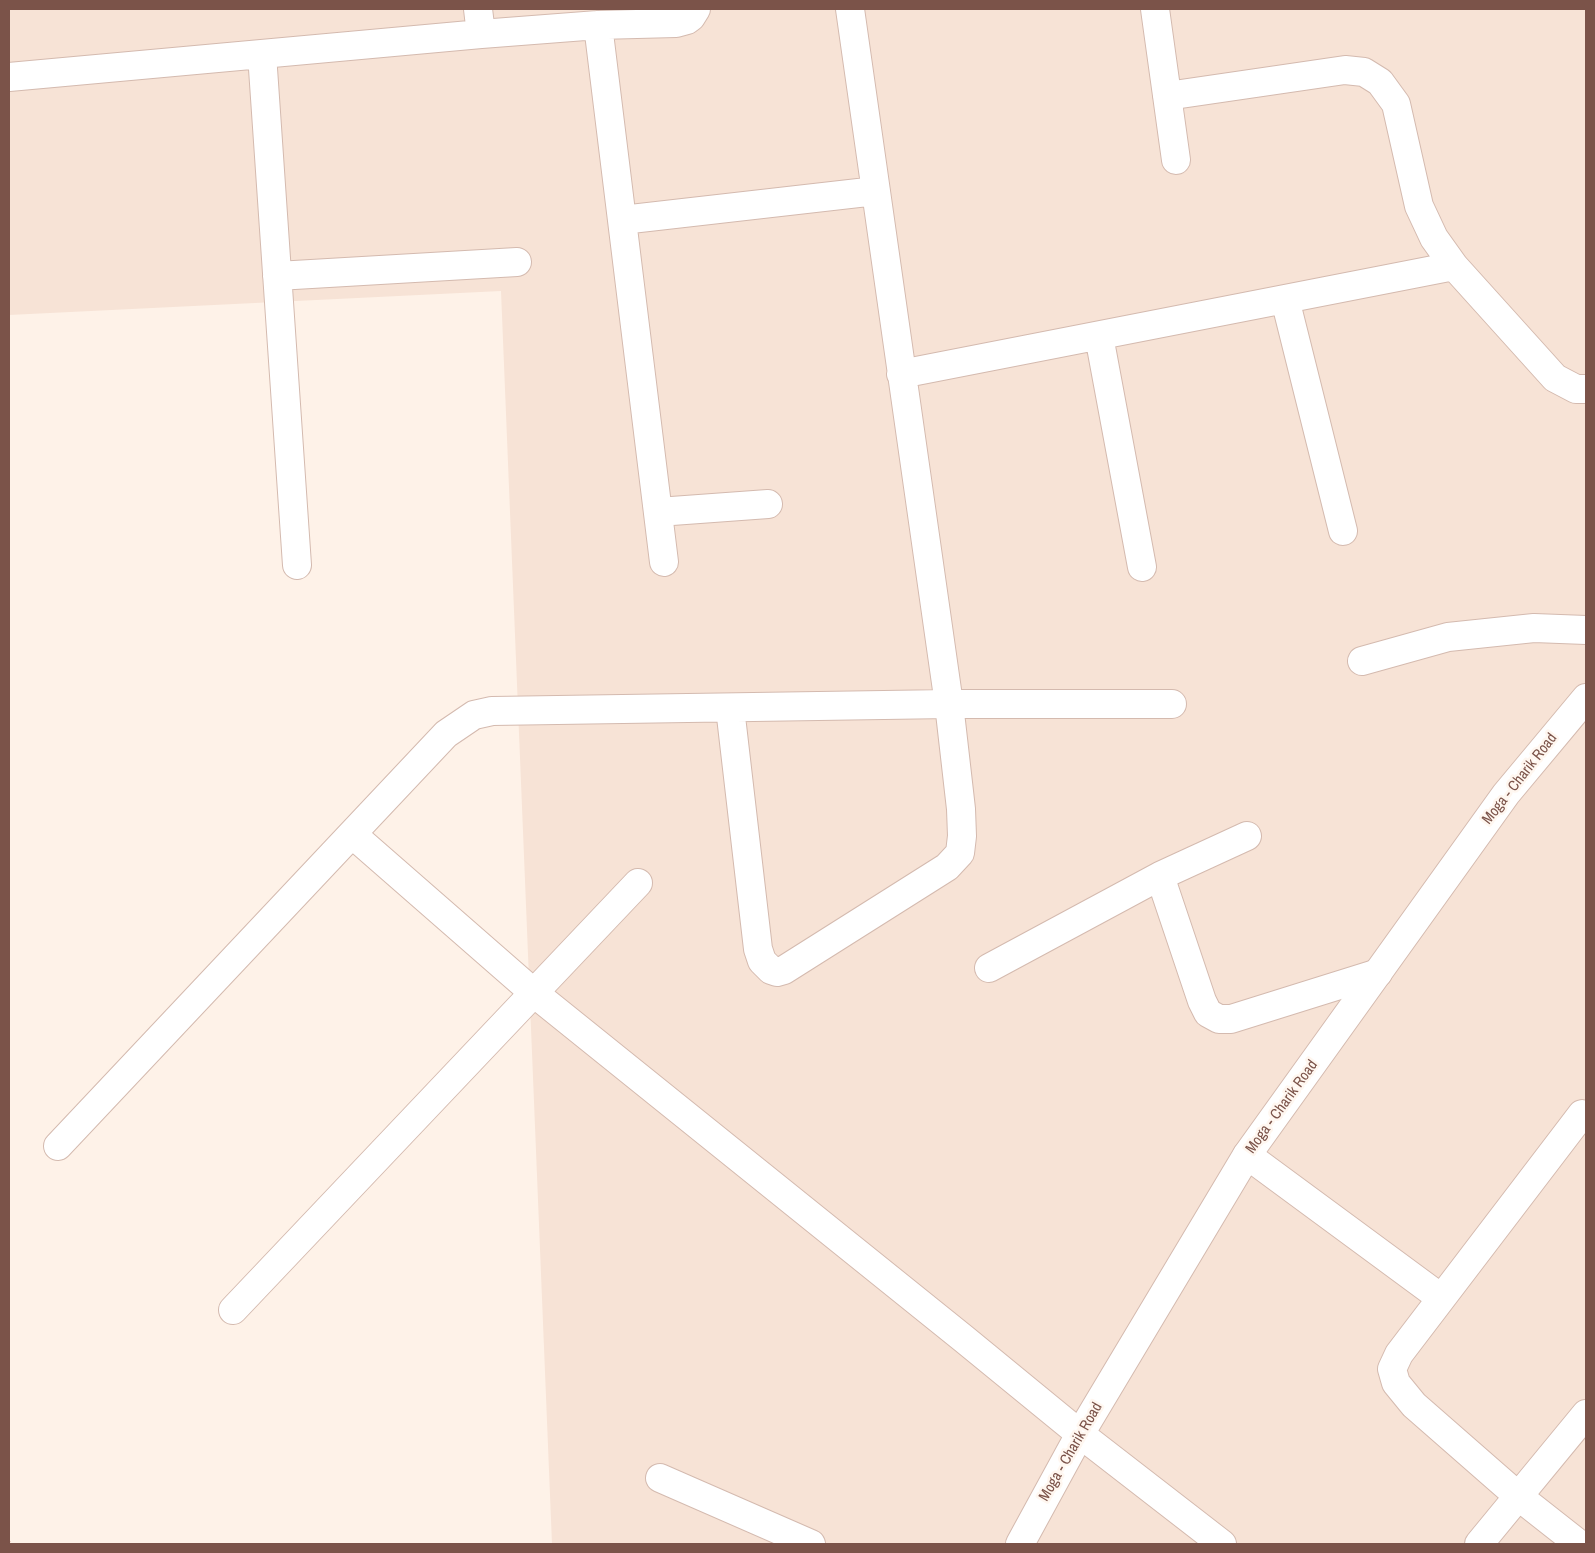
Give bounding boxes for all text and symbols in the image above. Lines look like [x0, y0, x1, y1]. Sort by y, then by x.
street label: Moga - Charik Road [1479, 730, 1561, 828]
street label: Moga - Charik Road [1242, 1057, 1322, 1157]
street label: Moga - Charik Road [1036, 1400, 1106, 1504]

